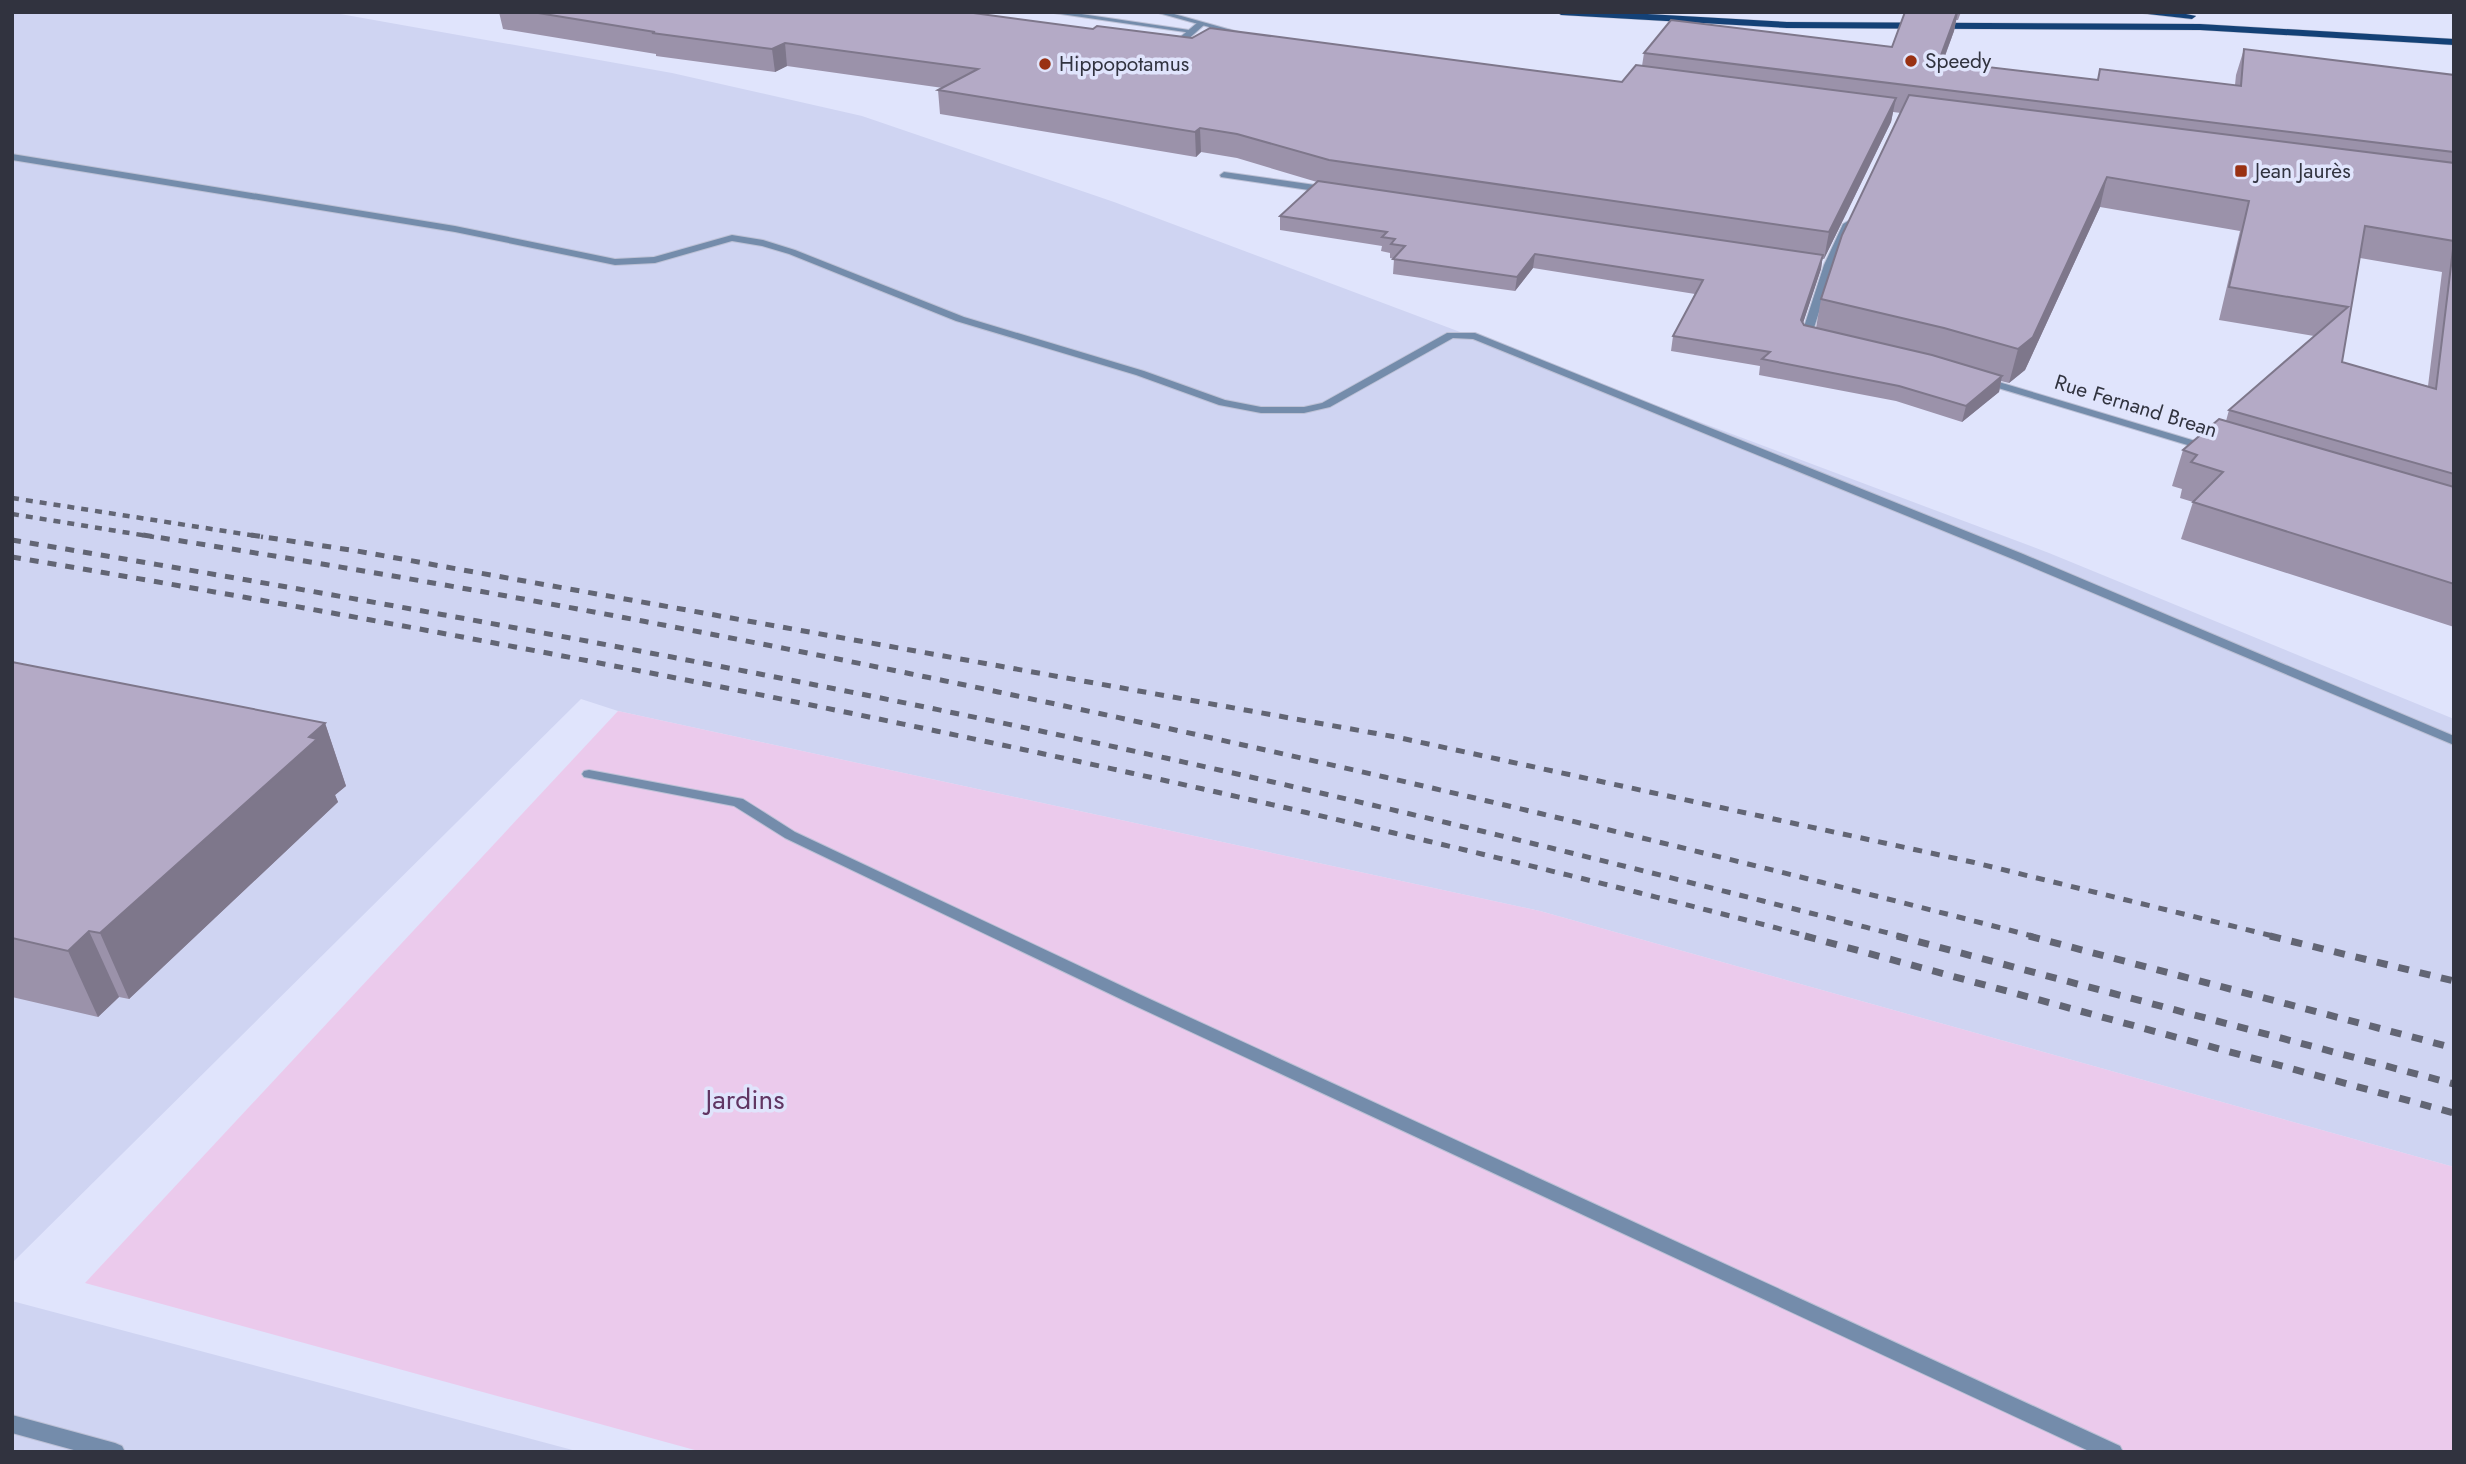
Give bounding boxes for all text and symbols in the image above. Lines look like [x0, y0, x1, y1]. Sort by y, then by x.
place label: Speedy [1925, 46, 1992, 76]
place label: Hippopotamus [1059, 49, 1189, 79]
marker: Speedy [1903, 53, 1919, 69]
marker: Hippopotamus [1037, 56, 1053, 72]
place label: Jean Jaurès [2252, 156, 2351, 186]
marker: Jean Jaurès [2233, 163, 2249, 179]
street label: Rue Fernand Brean [2051, 367, 2221, 445]
park label: Jardins [701, 1079, 785, 1120]

